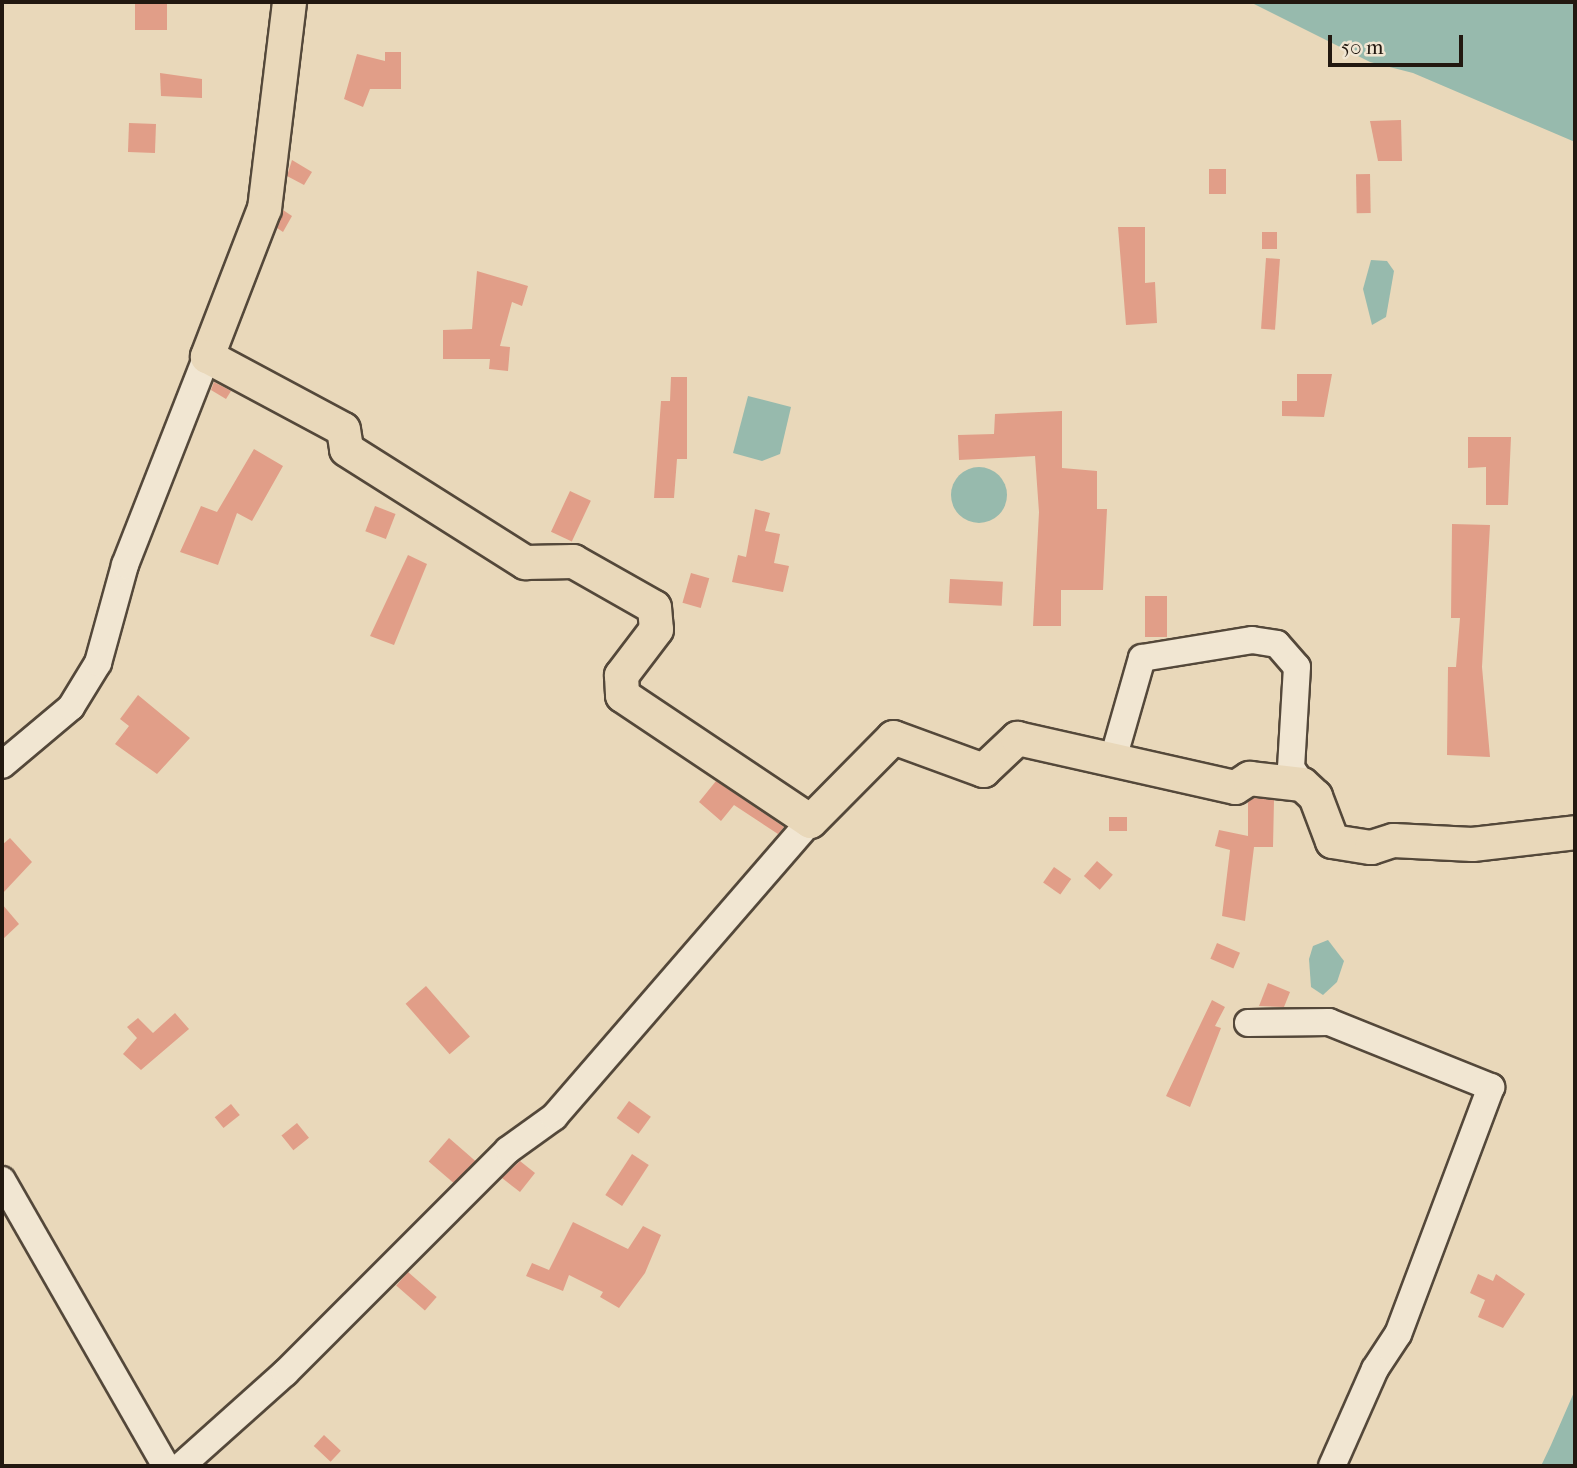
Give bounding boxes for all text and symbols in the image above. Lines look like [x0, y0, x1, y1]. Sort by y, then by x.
scale bar [1332, 21, 1467, 65]
text: 50 m [1341, 35, 1384, 59]

